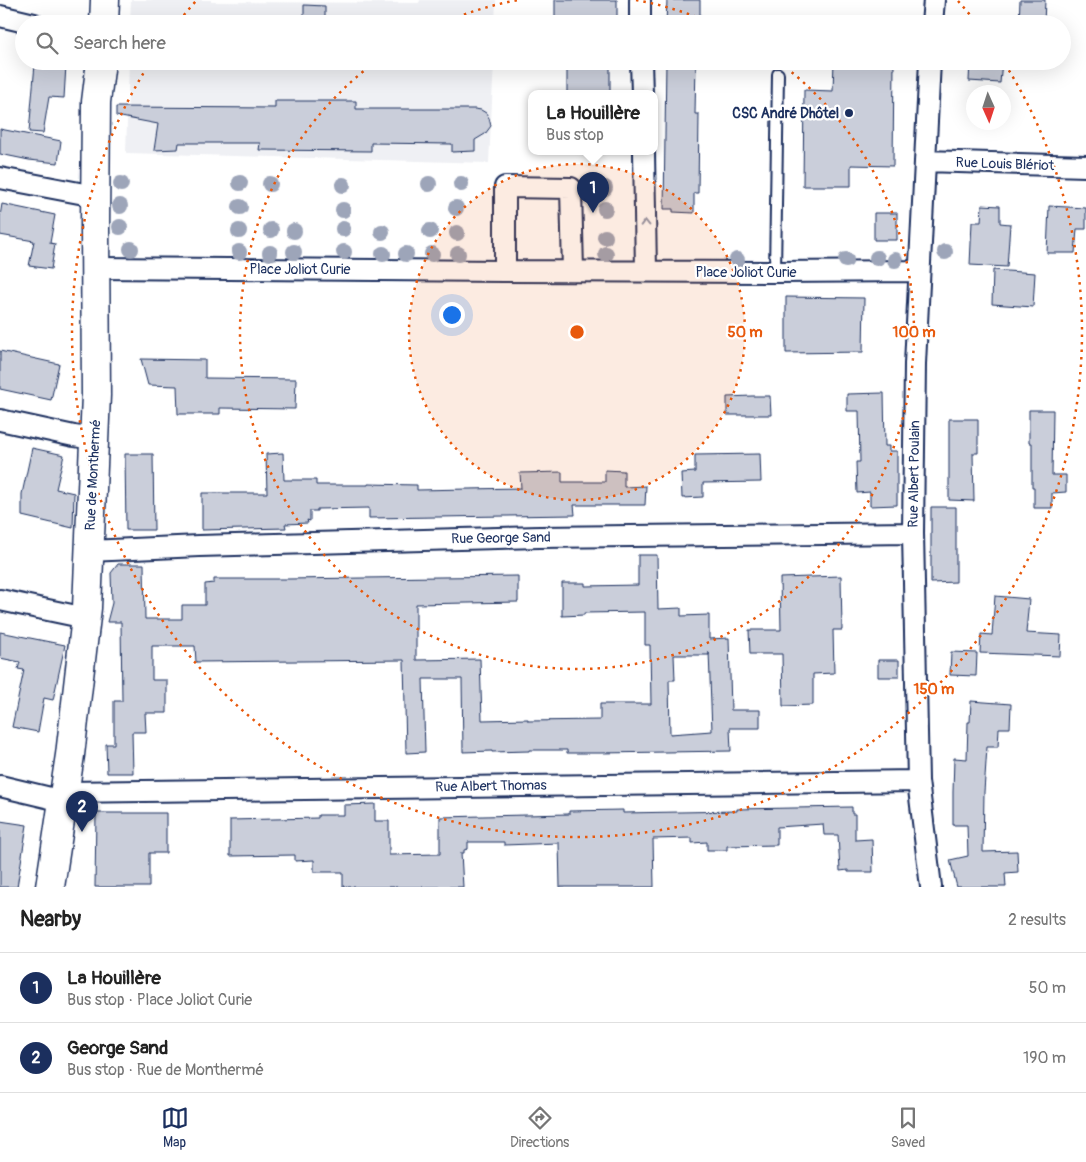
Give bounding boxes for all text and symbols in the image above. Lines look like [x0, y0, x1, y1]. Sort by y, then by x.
search box [15, 15, 1071, 70]
icon: search [33, 29, 61, 57]
text: Search here [73, 31, 166, 55]
north arrow [966, 85, 1011, 130]
popup [528, 90, 658, 155]
text: La Houillère [546, 101, 640, 125]
place label: CSC André Dhôtel [732, 105, 839, 122]
marker: CSC André Dhôtel [843, 107, 855, 119]
text: Bus stop [546, 125, 604, 145]
street label: Rue Louis Blériot [955, 154, 1055, 174]
pin: 1 [577, 172, 609, 213]
one-way arrow [640, 218, 650, 226]
street label: Place Joliot Curie [250, 261, 351, 278]
street label: Place Joliot Curie [696, 264, 797, 281]
your location [439, 302, 465, 328]
centre of rings [568, 323, 586, 341]
text: 50 m [728, 323, 762, 342]
text: 100 m [893, 323, 935, 342]
street label: Rue de Monthermé [82, 419, 104, 531]
street label: Rue Albert Poulain [905, 420, 923, 528]
street label: Rue George Sand [451, 529, 551, 547]
text: 150 m [914, 680, 954, 699]
street label: Rue Albert Thomas [435, 777, 548, 795]
pin: 2 [66, 791, 98, 832]
text: Nearby [20, 906, 81, 933]
text: 2 results [1008, 910, 1066, 930]
text: La Houillère [67, 966, 161, 990]
text: 1 [33, 978, 39, 998]
text: 50 m [1029, 978, 1066, 998]
text: Bus stop · Place Joliot Curie [67, 990, 252, 1010]
text: George Sand [67, 1036, 168, 1060]
text: 2 [32, 1048, 40, 1068]
text: 190 m [1023, 1048, 1066, 1068]
text: Bus stop · Rue de Monthermé [67, 1060, 264, 1080]
tab: Map [161, 1104, 189, 1151]
tab: Directions [510, 1104, 569, 1151]
tab: Saved [891, 1104, 925, 1151]

